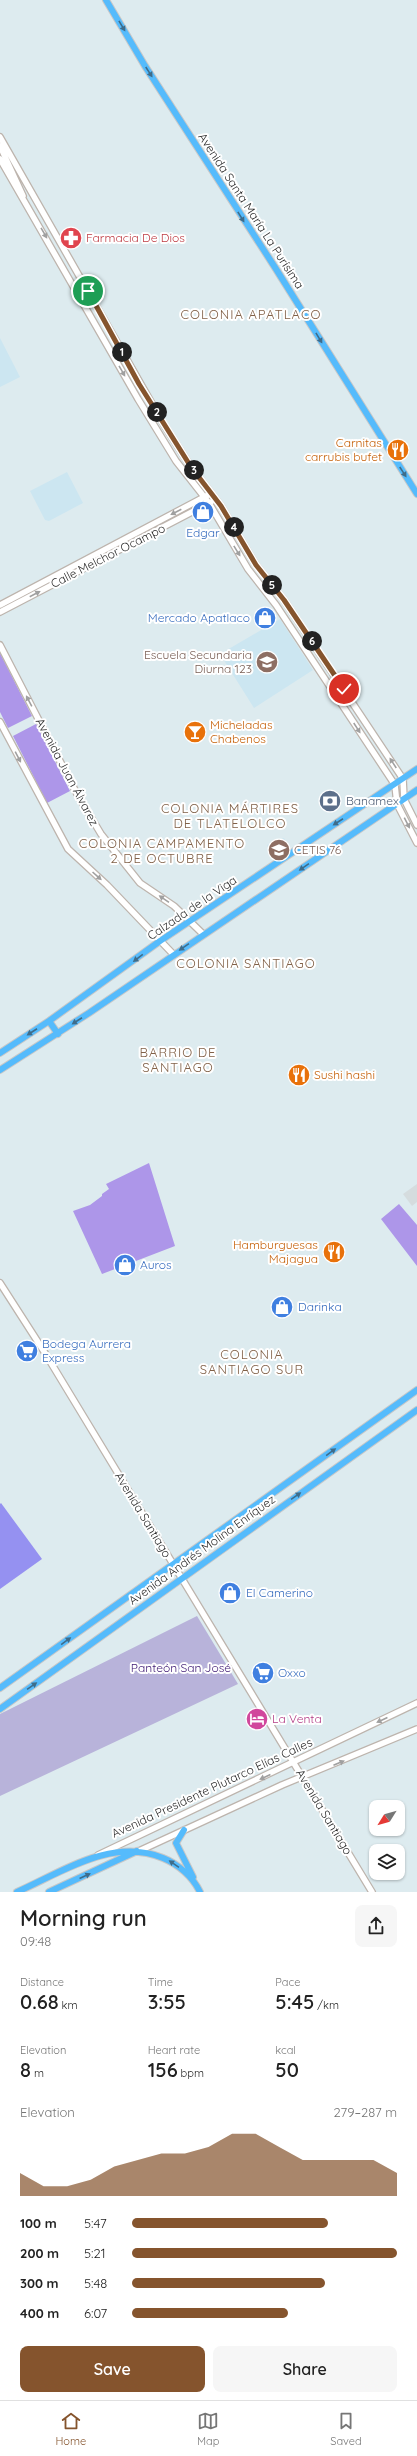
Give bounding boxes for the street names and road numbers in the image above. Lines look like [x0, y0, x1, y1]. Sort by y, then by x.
street label: Avenida Santa María La Purísima [195, 130, 307, 291]
street label: Calle Melchor Ocampo [48, 520, 167, 591]
street label: Avenida Juan Álvarez [33, 715, 102, 828]
street label: Calzada de la Viga [144, 872, 239, 943]
street label: Avenida Santiago [112, 1469, 175, 1560]
street label: Avenida Andrés Molina Enríquez [126, 1491, 278, 1608]
street label: Avenida Presidente Plutarco Elías Calles [109, 1734, 315, 1841]
street label: Avenida Santiago [293, 1766, 356, 1857]

